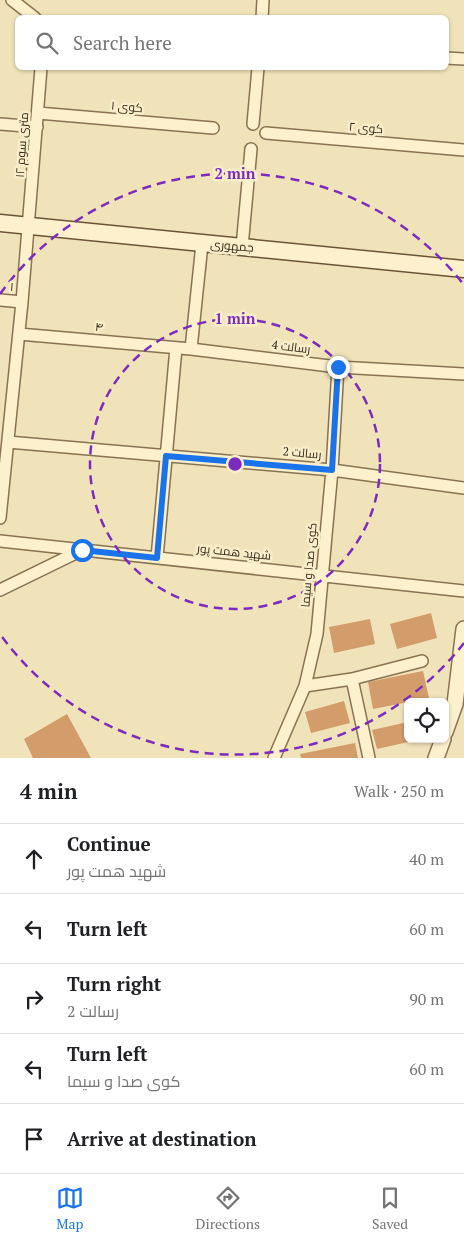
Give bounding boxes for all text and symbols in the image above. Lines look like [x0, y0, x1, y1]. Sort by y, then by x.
search box [15, 15, 449, 70]
icon: search [33, 29, 61, 57]
text: Search here [73, 30, 172, 55]
street label: کوی ۱ [111, 98, 144, 115]
street label: ۱۲ متری سوم [12, 112, 32, 178]
street label: کوی ۲ [348, 119, 384, 136]
text: 2 min [214, 163, 256, 183]
street label: جمهوری [210, 236, 254, 255]
street label: ۱ [10, 279, 14, 294]
text: 1 min [214, 308, 256, 328]
street label: ۴ [94, 319, 104, 334]
street label: رسالت 4 [271, 337, 311, 356]
route end [327, 356, 350, 379]
street label: رسالت 2 [282, 443, 322, 462]
centre of rings [226, 455, 244, 473]
street label: کوی صدا و سیما [297, 522, 320, 608]
route start [71, 539, 94, 562]
street label: شهید همت پور [195, 540, 272, 565]
map controls [404, 698, 449, 743]
button: locate [404, 698, 449, 743]
text: 4 min [20, 777, 77, 805]
text: Walk · 250 m [354, 780, 444, 802]
text: Continue [67, 831, 151, 856]
icon: ahead [20, 845, 48, 873]
text: 40 m [409, 848, 444, 870]
text: شهید همت پور [67, 860, 166, 882]
icon: left [20, 915, 48, 943]
text: Turn left [67, 916, 148, 941]
text: 60 m [409, 918, 444, 940]
text: Turn right [67, 971, 161, 996]
icon: right [20, 985, 48, 1013]
text: 90 m [409, 988, 444, 1010]
text: رسالت 2 [67, 1000, 119, 1022]
text: Turn left [67, 1041, 148, 1066]
icon: left [20, 1055, 48, 1083]
text: 60 m [409, 1058, 444, 1080]
text: کوی صدا و سیما [67, 1070, 180, 1092]
icon: arrive [20, 1125, 48, 1153]
text: Arrive at destination [67, 1126, 256, 1151]
tab: Map [56, 1184, 84, 1233]
tab: Directions [196, 1184, 260, 1233]
tab: Saved [372, 1184, 408, 1233]

